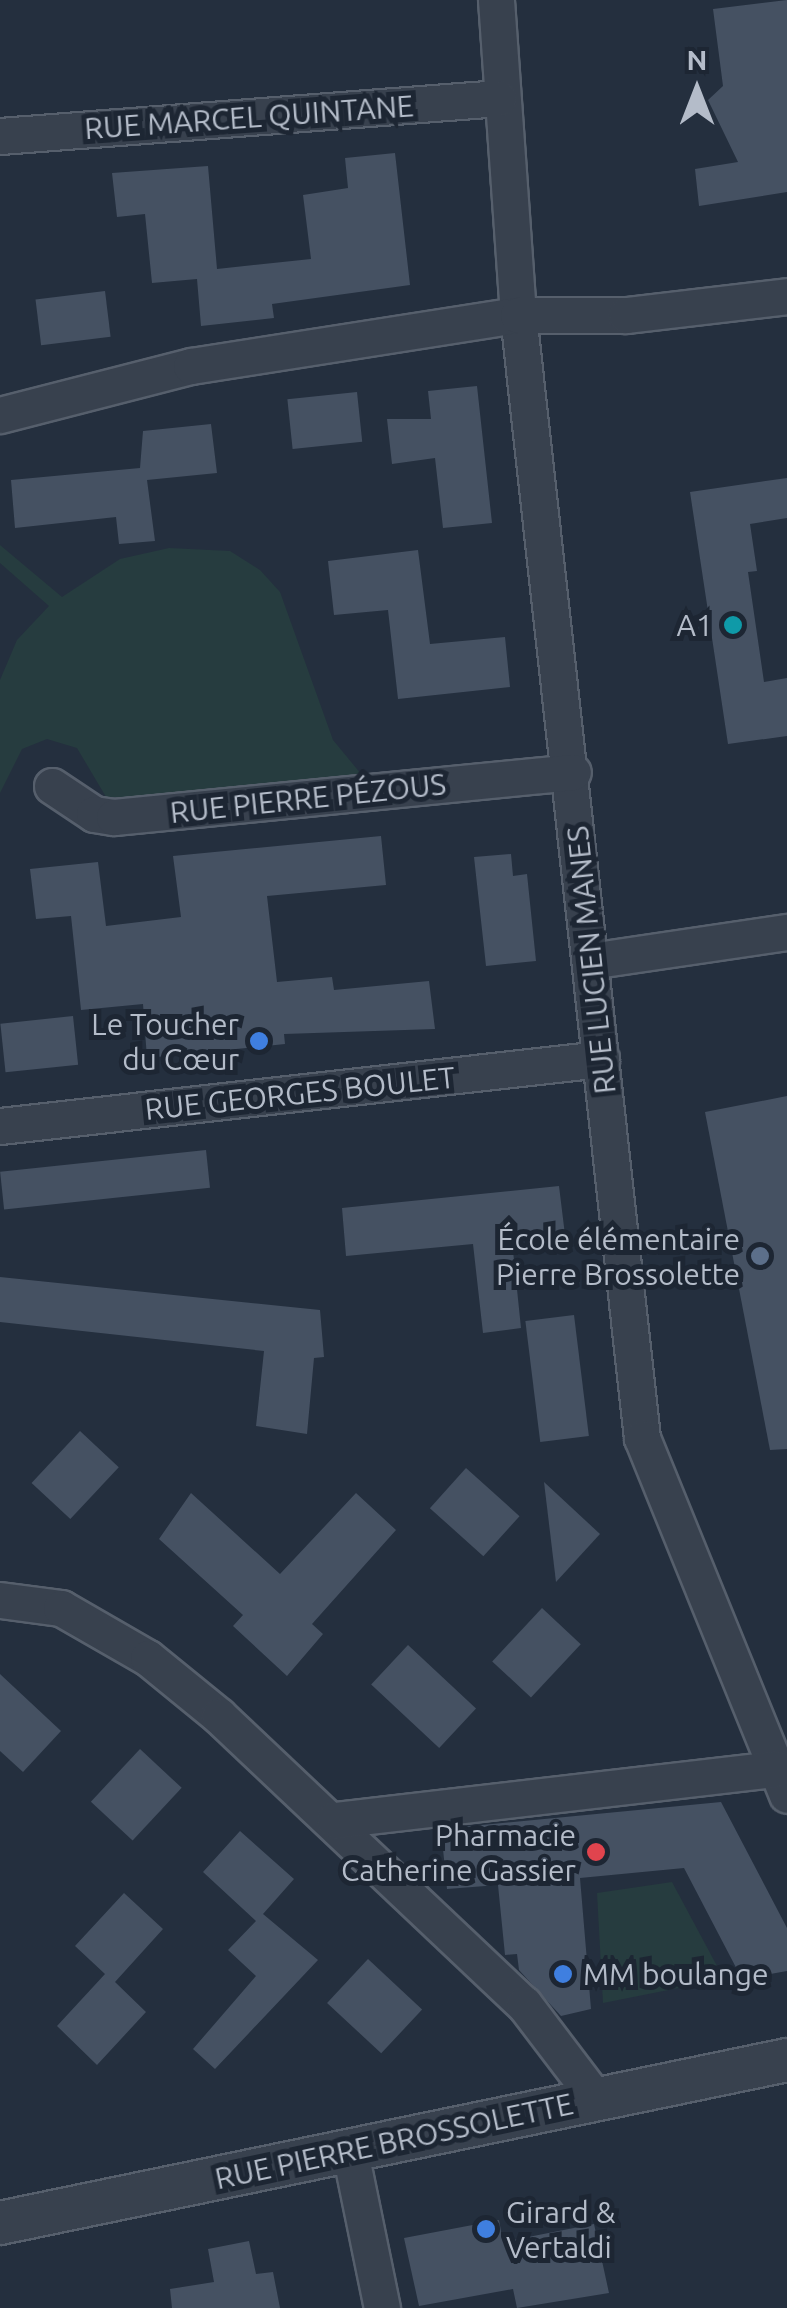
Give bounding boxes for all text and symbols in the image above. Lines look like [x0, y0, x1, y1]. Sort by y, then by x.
north arrow [647, 40, 747, 140]
text: N [687, 44, 707, 75]
street label: RUE MARCEL QUINTANE [83, 88, 415, 146]
place label: A1 [677, 607, 713, 643]
marker: A1 [722, 614, 744, 636]
street label: RUE PIERRE PÉZOUS [168, 766, 448, 830]
street label: RUE LUCIEN MANES [559, 824, 623, 1096]
place label: Le Toucher du Cœur [91, 1006, 239, 1076]
marker: Le Toucher du Cœur [248, 1030, 270, 1052]
street label: RUE GEORGES BOULET [143, 1059, 457, 1127]
place label: École élémentaire Pierre Brossolette [496, 1221, 740, 1292]
marker: École élémentaire Pierre Brossolette [749, 1245, 771, 1267]
place label: Pharmacie Catherine Gassier [341, 1817, 576, 1888]
marker: Pharmacie Catherine Gassier [585, 1841, 607, 1863]
place label: MM boulange [583, 1956, 769, 1992]
marker: MM boulange [552, 1963, 574, 1985]
street label: RUE PIERRE BROSSOLETTE [212, 2085, 576, 2197]
place label: Girard & Vertaldi [506, 2194, 615, 2264]
marker: Girard & Vertaldi [475, 2218, 497, 2240]

